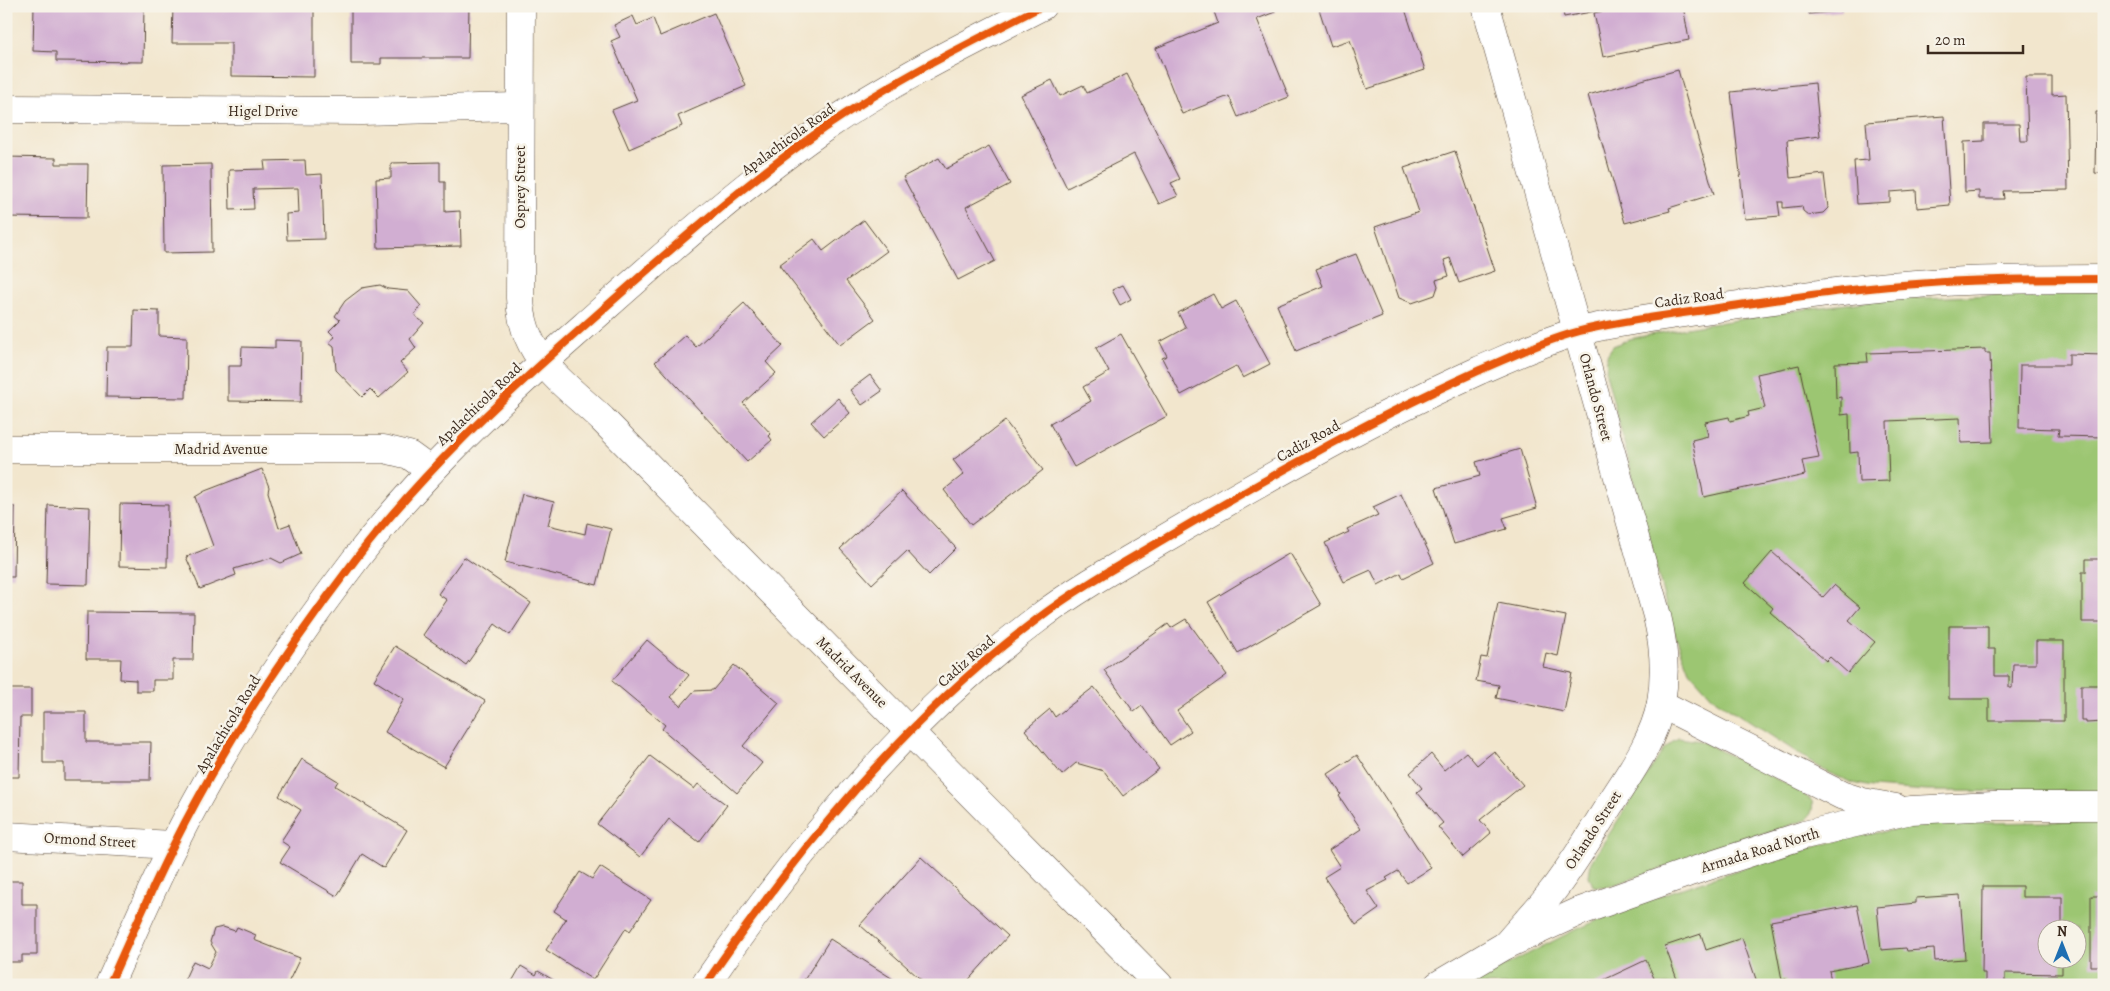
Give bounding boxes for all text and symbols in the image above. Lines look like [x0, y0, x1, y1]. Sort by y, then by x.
scale bar [1928, 22, 2022, 54]
text: 20 m [1935, 30, 1966, 50]
street label: Apalachicola Road [736, 98, 840, 180]
street label: Higel Drive [228, 101, 298, 121]
street label: Osprey Street [510, 145, 530, 229]
street label: Cadiz Road [1653, 283, 1726, 313]
street label: Orlando Street [1575, 351, 1617, 443]
street label: Apalachicola Road [431, 358, 527, 450]
street label: Cadiz Road [1273, 415, 1344, 467]
street label: Madrid Avenue [174, 439, 268, 459]
street label: Cadiz Road [933, 630, 1000, 691]
street label: Madrid Avenue [812, 632, 892, 712]
street label: Apalachicola Road [190, 670, 266, 778]
street label: Orlando Street [1560, 787, 1626, 873]
street label: Armada Road North [1698, 823, 1822, 878]
street label: Ormond Street [43, 828, 137, 852]
north arrow [2038, 918, 2088, 968]
text: N [2057, 922, 2067, 941]

